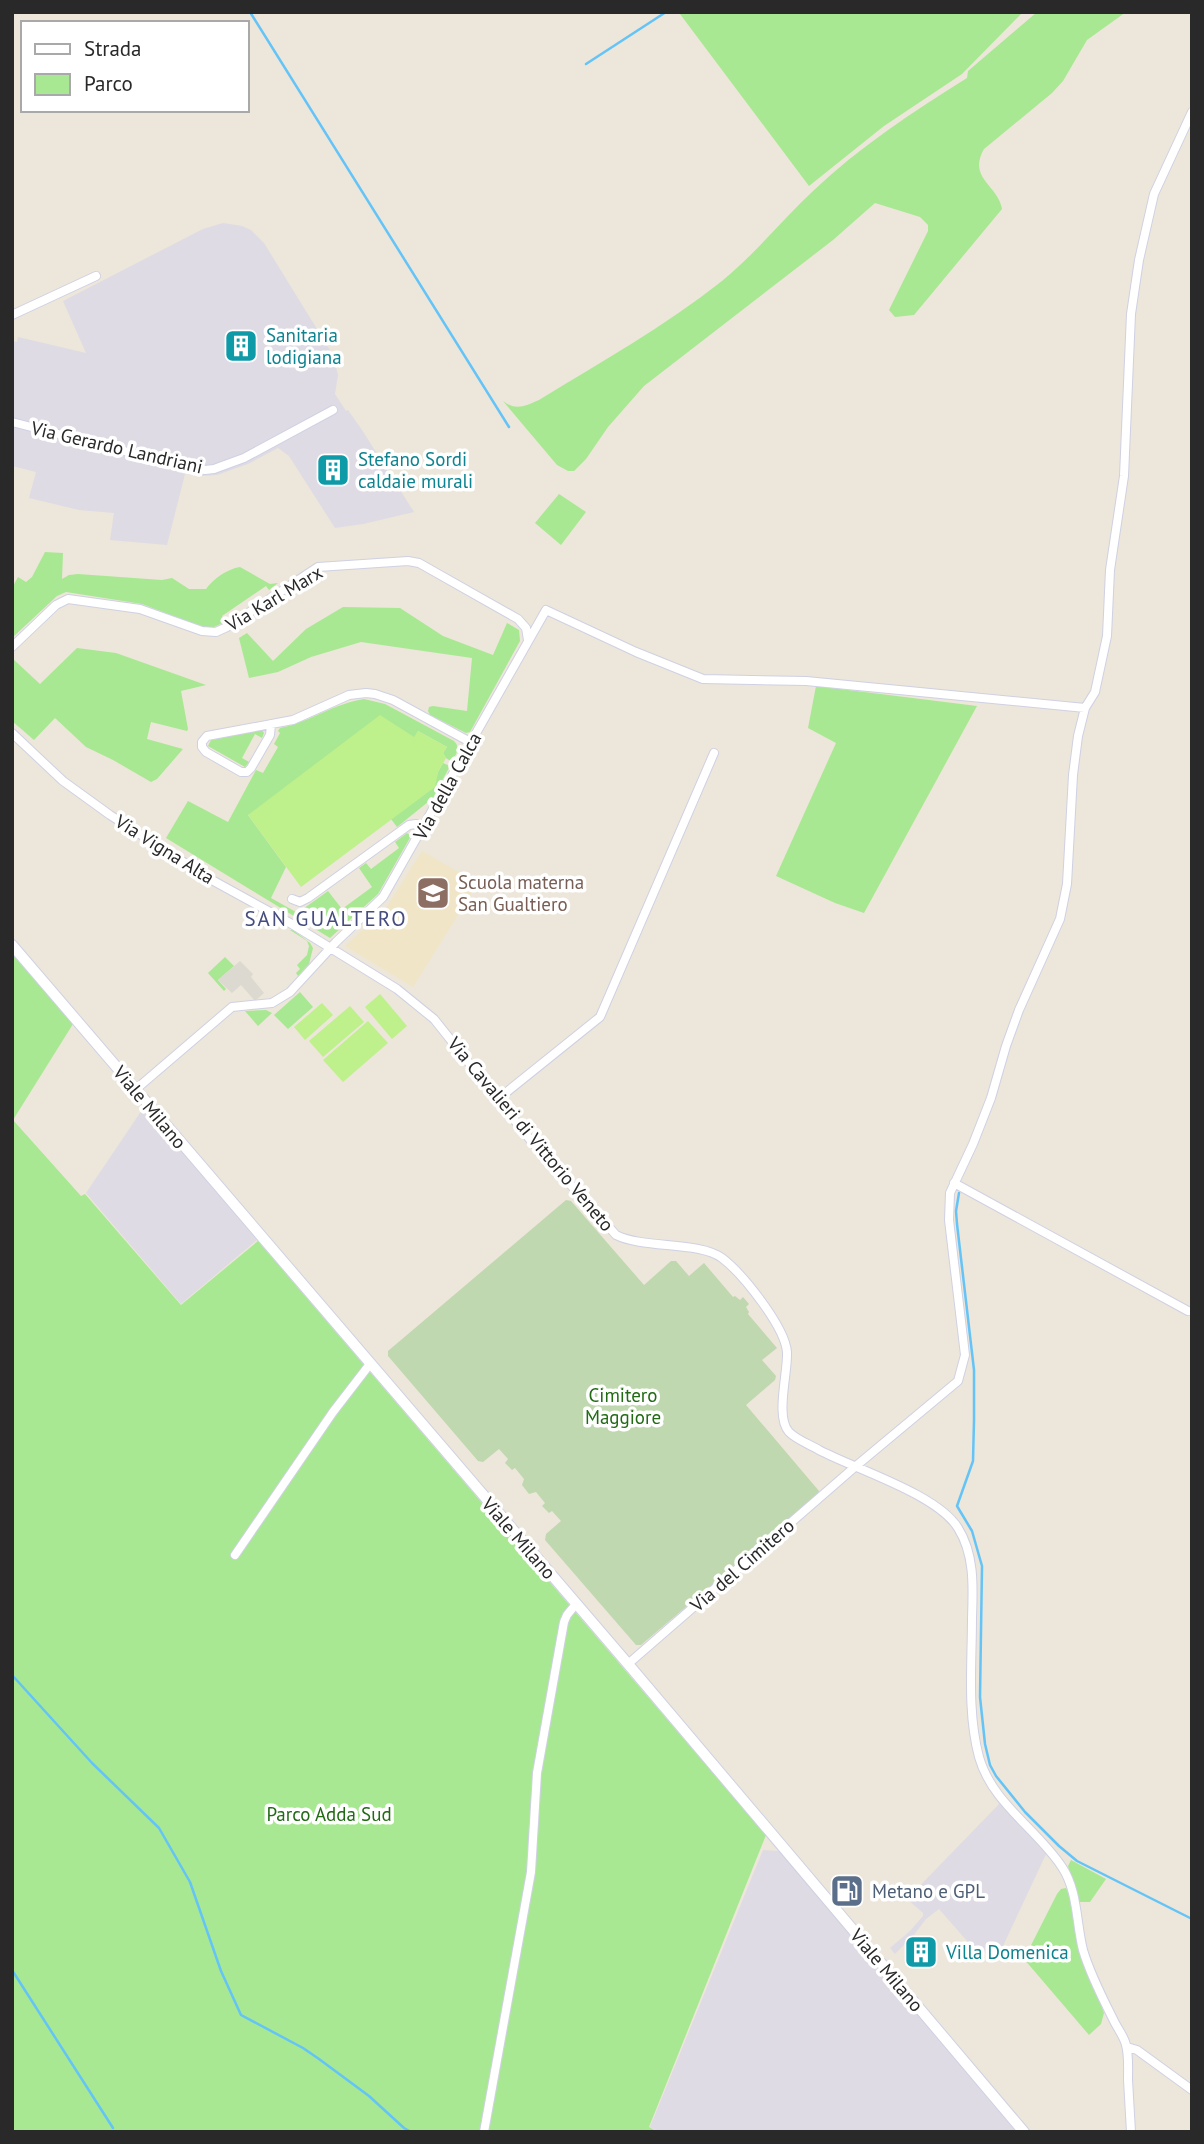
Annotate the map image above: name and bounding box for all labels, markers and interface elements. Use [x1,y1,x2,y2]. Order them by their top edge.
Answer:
legend [21,21,248,112]
text: Strada [84,35,142,62]
text: Parco [84,70,133,97]
place label: Sanitaria lodigiana [266,323,342,369]
building icon: Sanitaria lodigiana [222,327,260,365]
street label: Via Gerardo Landriani [28,415,205,478]
place label: Stefano Sordi caldaie murali [358,447,473,493]
building icon: Stefano Sordi caldaie murali [314,451,352,489]
street label: Via Karl Marx [220,560,327,637]
street label: Via della Calca [407,728,486,845]
street label: Via Vigna Alta [110,808,219,889]
place label: Scuola materna San Gualtiero [458,870,584,916]
school or university icon: Scuola materna San Gualtiero [414,874,452,912]
district label: SAN GUALTERO [244,905,408,932]
street label: Via Cavalieri di Vittorio Veneto [442,1031,619,1236]
street label: Viale Milano [108,1060,192,1154]
park label: Cimitero Maggiore [585,1383,661,1429]
street label: Viale Milano [476,1491,561,1584]
street label: Via del Cimitero [684,1513,799,1617]
park label: Parco Adda Sud [266,1802,392,1826]
fuel station icon: Metano e GPL [828,1872,866,1910]
place label: Metano e GPL [872,1879,985,1903]
street label: Viale Milano [845,1923,929,2017]
building icon: Villa Domenica [902,1933,940,1971]
place label: Villa Domenica [945,1940,1069,1964]

